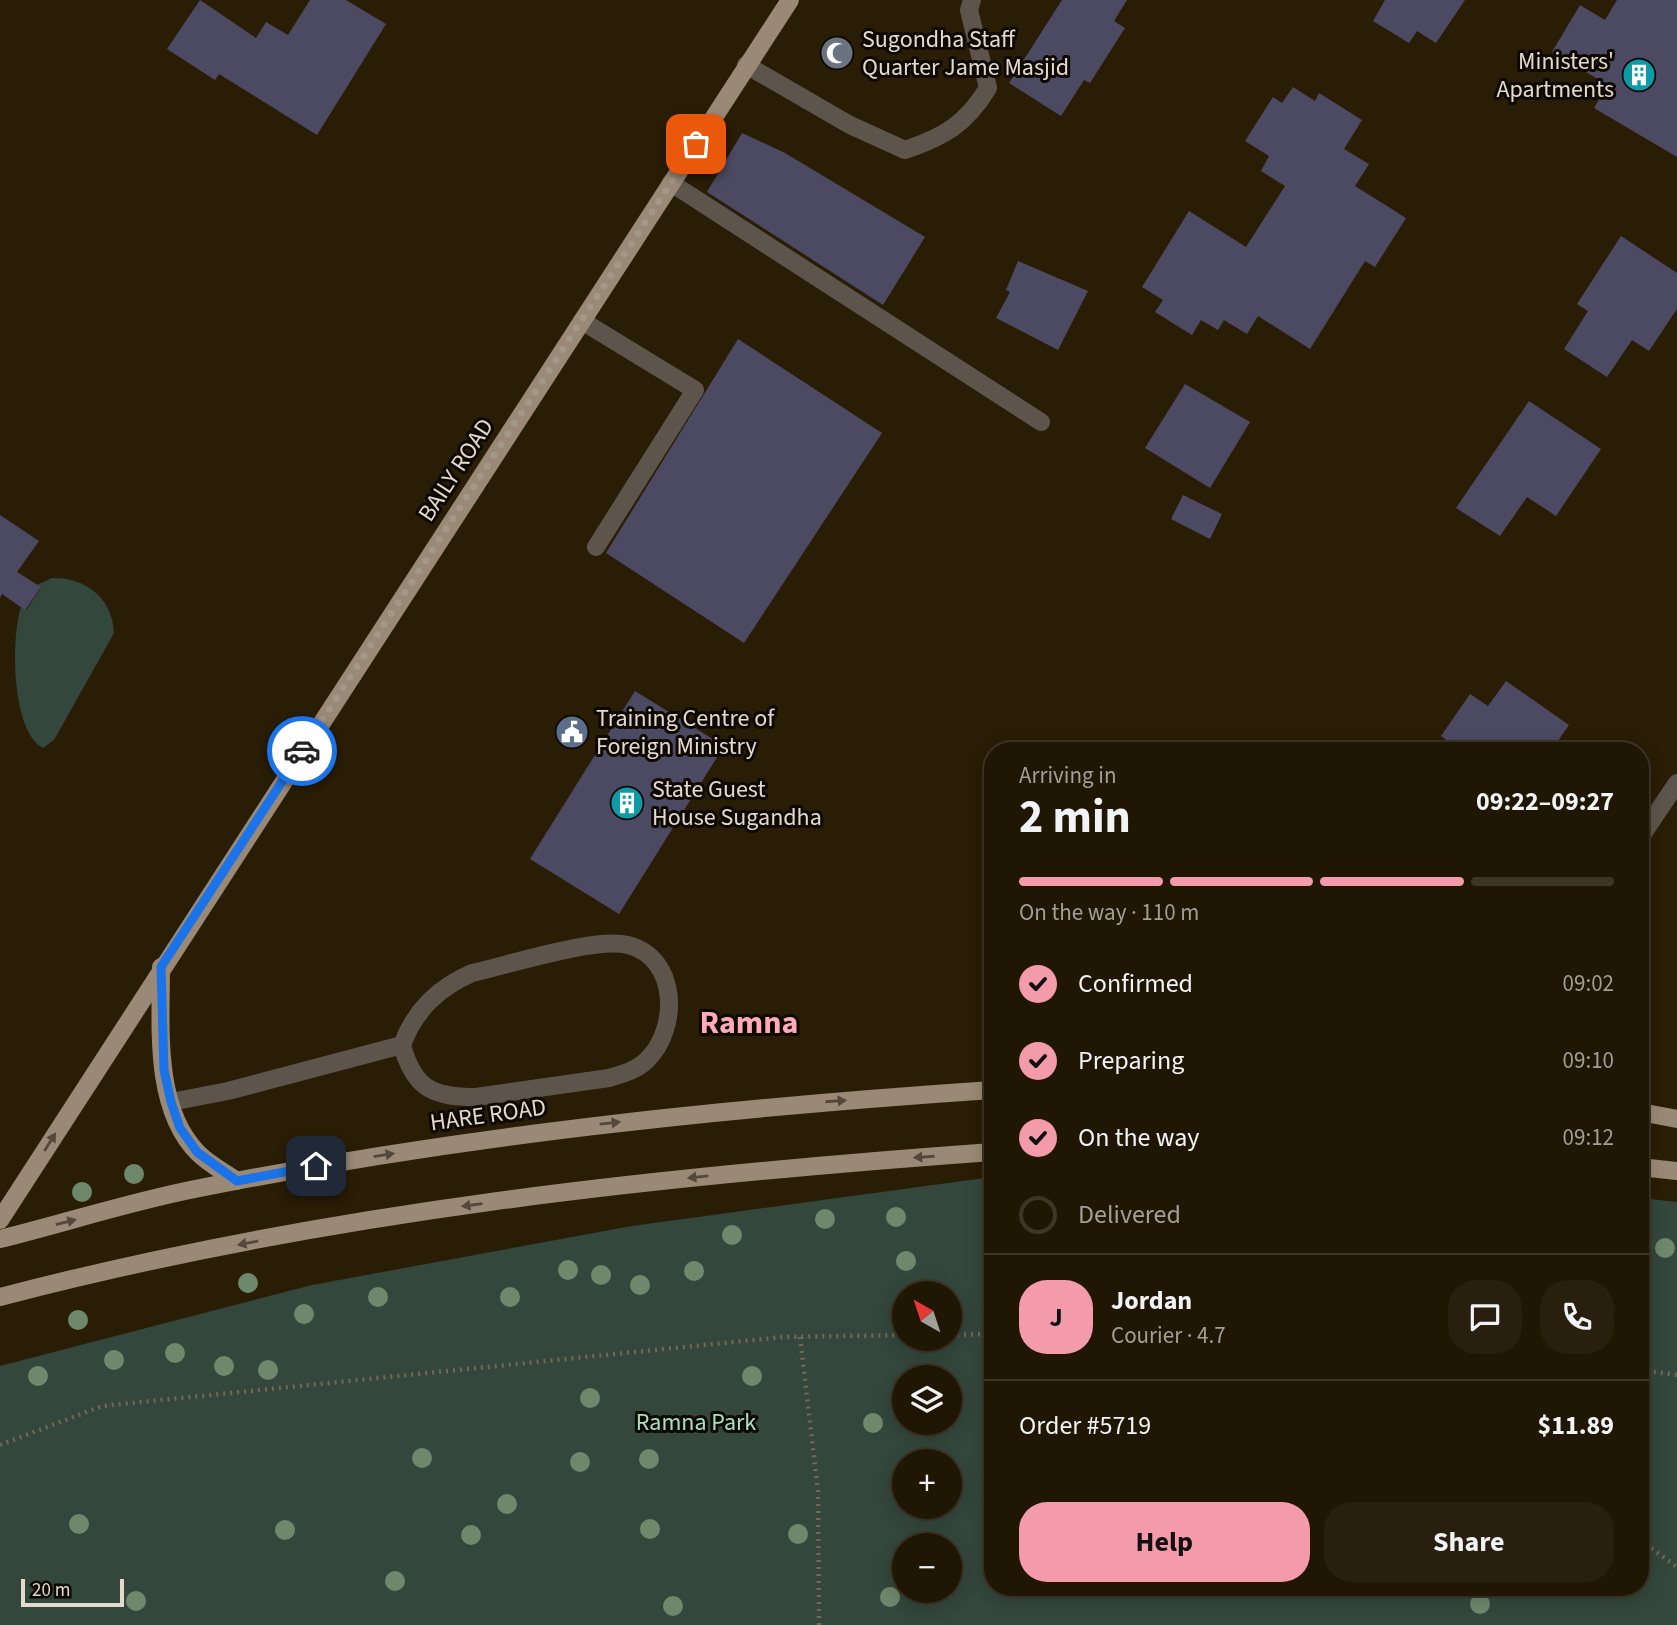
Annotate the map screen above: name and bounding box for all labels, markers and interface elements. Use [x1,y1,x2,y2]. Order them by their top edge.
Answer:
place label: Sugondha Staff Quarter Jame Masjid [862,22,1069,85]
mosque icon: Sugondha Staff Quarter Jame Masjid [818,34,856,72]
place label: Ministers' Apartments [1497,44,1614,107]
building icon: Ministers' Apartments [1620,56,1658,94]
pin [666,114,726,174]
icon: bag [677,125,715,163]
street label: BAILY ROAD [410,412,502,528]
place label: Training Centre of Foreign Ministry [596,701,775,764]
public building icon: Training Centre of Foreign Ministry [553,713,591,751]
courier [267,716,337,786]
icon: car [283,732,321,770]
text: Arriving in [1019,759,1117,792]
place label: State Guest House Sugandha [652,772,822,835]
text: 09:22–09:27 [1476,783,1614,820]
building icon: State Guest House Sugandha [608,784,646,822]
text: 2 min [1019,785,1131,850]
text: On the way · 110 m [1019,896,1199,929]
icon: check [1019,965,1057,1003]
text: Confirmed [1078,965,1193,1002]
text: 09:02 [1563,967,1614,1000]
district label: Ramna [700,1000,798,1046]
icon: check [1019,1042,1057,1080]
text: Preparing [1078,1042,1184,1079]
text: 09:10 [1563,1044,1614,1077]
street label: HARE ROAD [428,1090,548,1140]
one-way arrow [825,1095,847,1106]
one-way arrow [599,1118,621,1129]
icon: check [1019,1119,1057,1157]
text: On the way [1078,1119,1199,1156]
text: 09:12 [1563,1121,1614,1154]
one-way arrow [43,1132,56,1152]
pin [286,1136,346,1196]
icon: home [297,1147,335,1185]
one-way arrow [373,1149,395,1160]
one-way arrow [913,1152,935,1163]
one-way arrow [686,1171,708,1182]
text: Delivered [1078,1196,1181,1233]
one-way arrow [461,1199,483,1210]
one-way arrow [55,1216,77,1227]
one-way arrow [237,1238,259,1249]
button: chat [1448,1280,1522,1354]
button: phone [1540,1280,1614,1354]
north arrow [892,1281,962,1351]
map controls [892,1281,962,1603]
text: Jordan [1111,1282,1192,1319]
text: J [1049,1299,1063,1336]
text: Courier · 4.7 [1111,1319,1226,1352]
button: layers [892,1365,962,1435]
park label: Ramna Park [636,1405,756,1440]
text: Order #5719 [1019,1407,1151,1444]
text: $11.89 [1538,1407,1614,1444]
button: + [892,1449,962,1519]
button: Help [1019,1502,1310,1582]
button: Share [1324,1502,1614,1582]
button: − [892,1533,962,1603]
scale bar [21,1576,124,1608]
text: 20 m [32,1577,70,1604]

